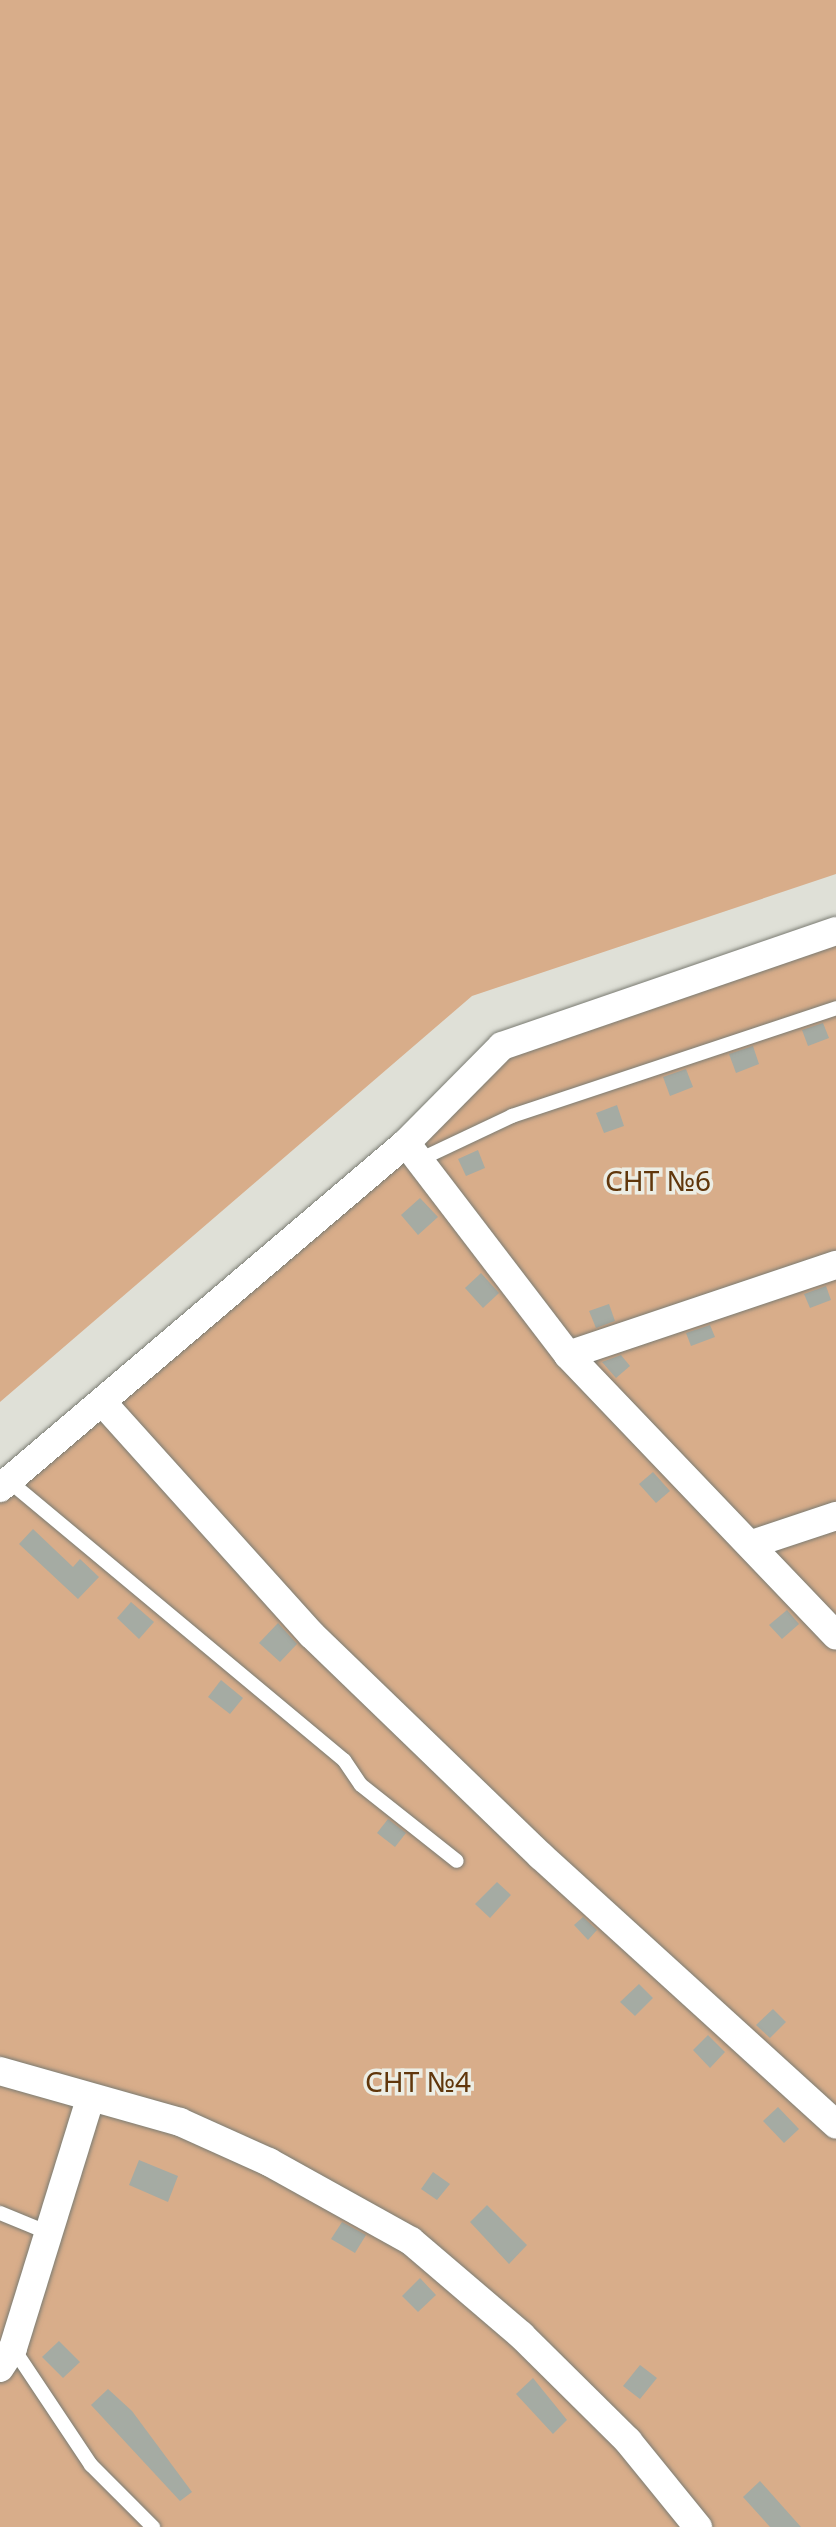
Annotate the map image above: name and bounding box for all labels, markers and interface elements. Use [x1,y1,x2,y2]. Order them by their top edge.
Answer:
park label: СНТ №6 [605,1163,711,1197]
park label: СНТ №4 [365,2064,471,2098]

